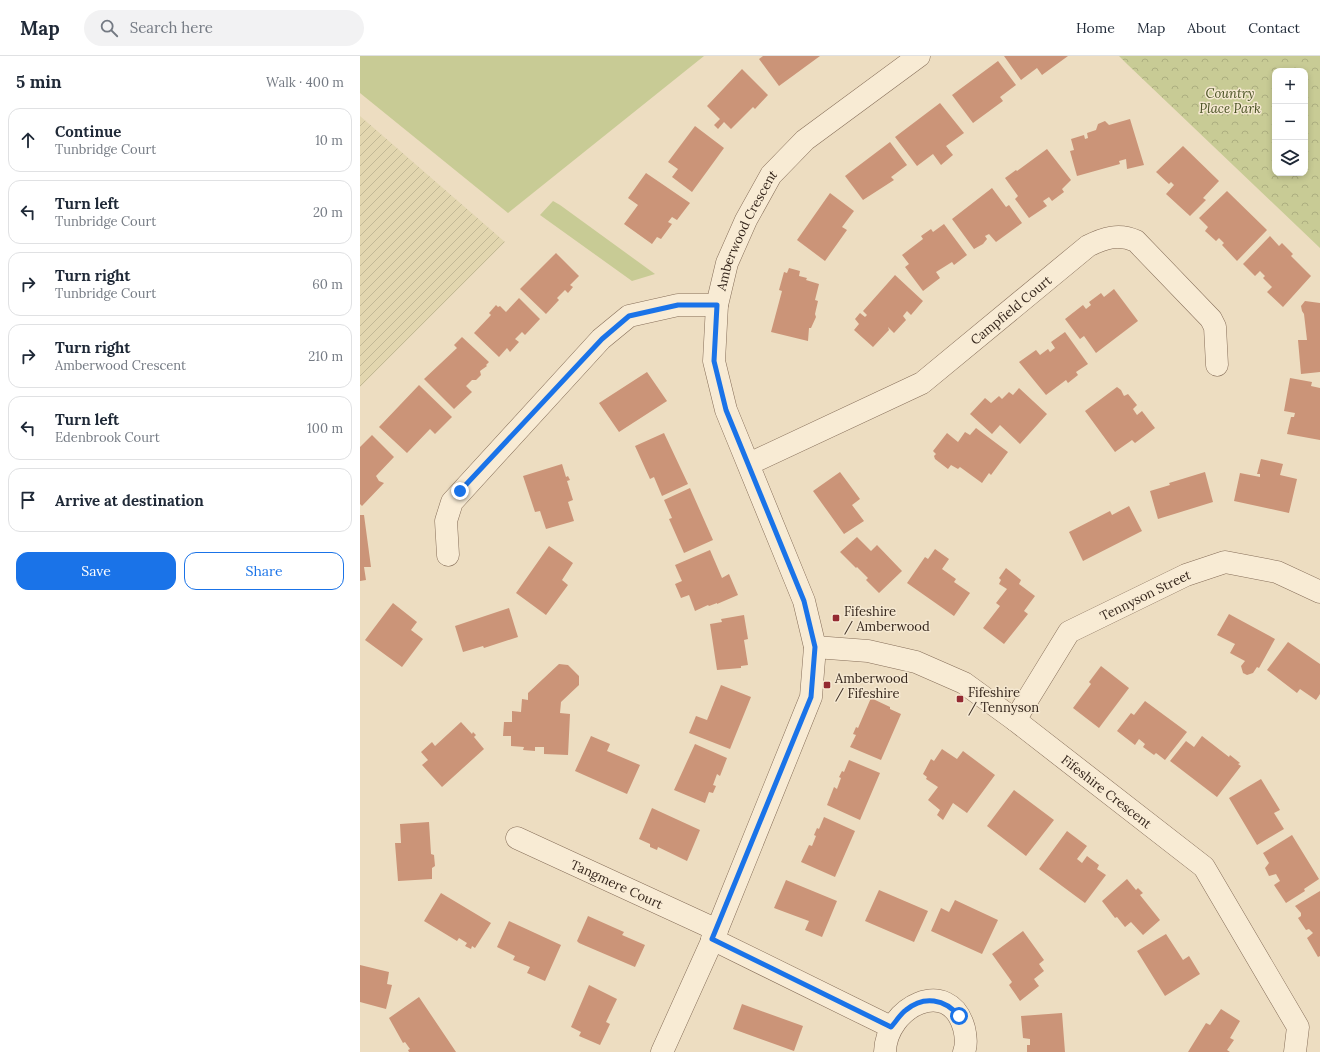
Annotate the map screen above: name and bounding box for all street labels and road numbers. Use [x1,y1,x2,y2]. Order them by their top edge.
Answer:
street label: Amberwood Crescent [712,166,781,293]
street label: Campfield Court [967,272,1055,349]
street label: Tennyson Street [1097,566,1193,625]
street label: Fifeshire Crescent [1058,751,1155,832]
street label: Tangmere Court [568,856,666,913]

